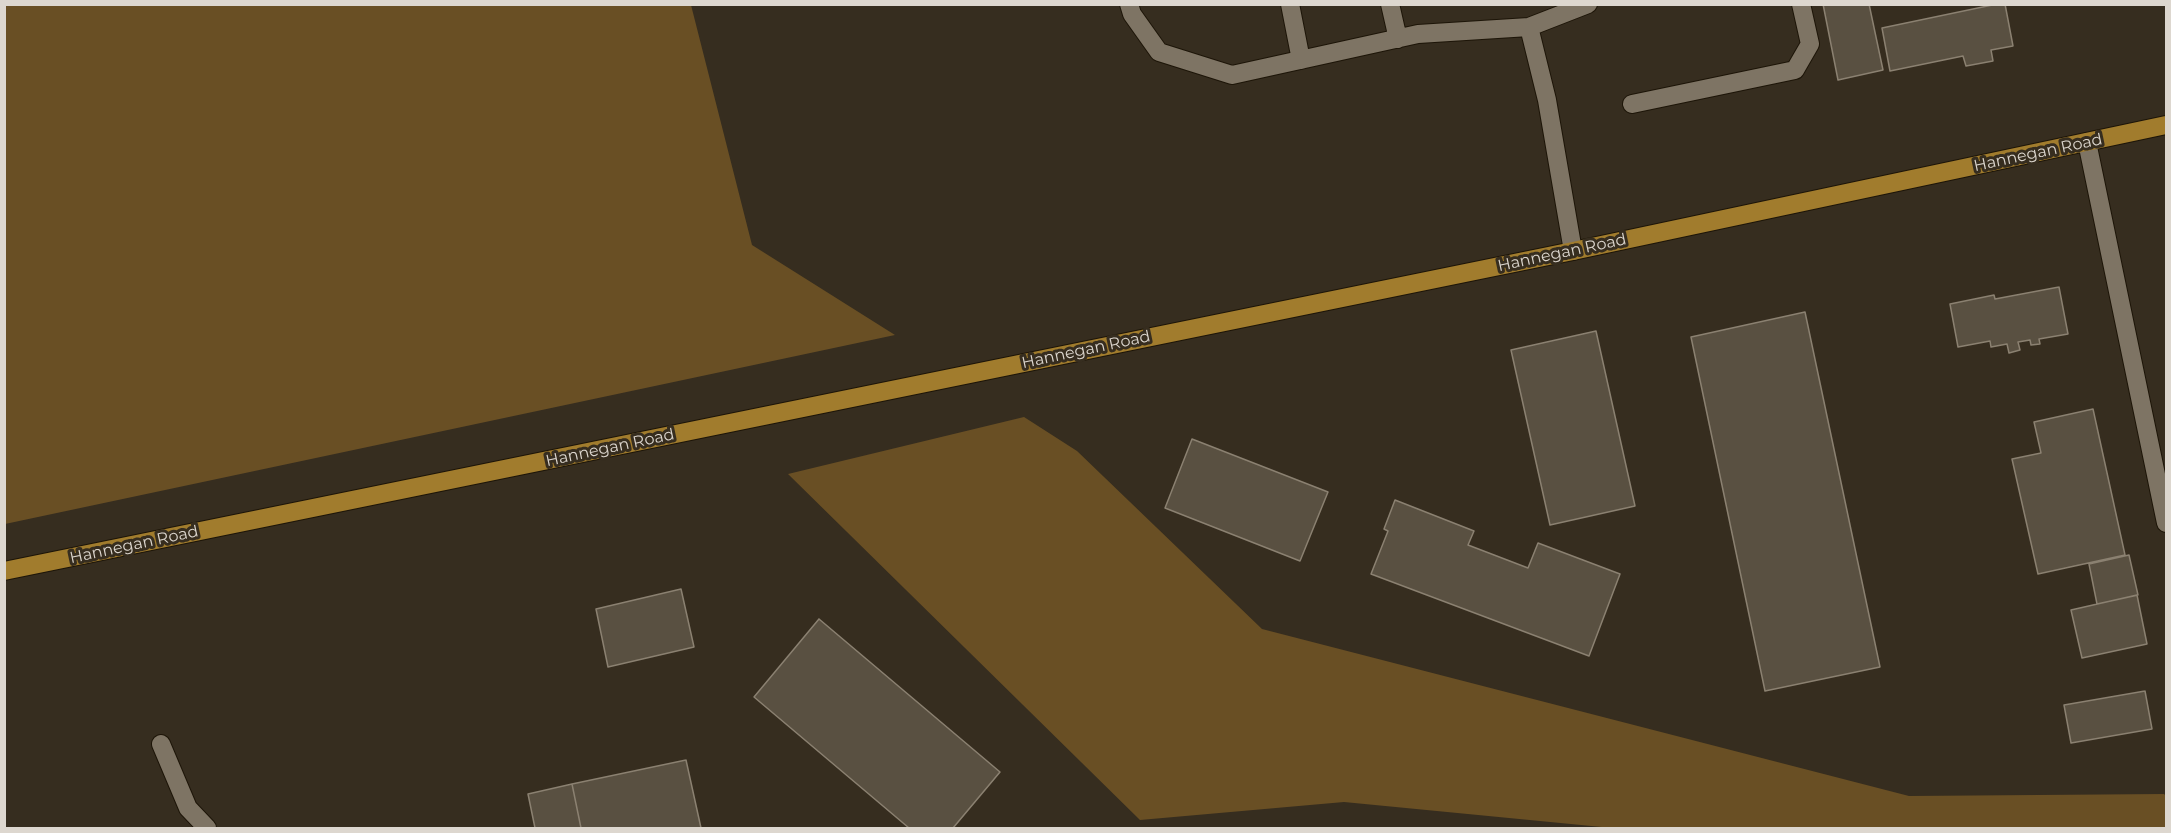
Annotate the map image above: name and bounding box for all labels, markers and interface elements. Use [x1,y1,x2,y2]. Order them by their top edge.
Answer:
street label: Hannegan Road [1972,130,2104,176]
street label: Hannegan Road [1496,230,1628,276]
street label: Hannegan Road [1020,327,1152,373]
street label: Hannegan Road [544,425,676,471]
street label: Hannegan Road [68,522,200,568]

